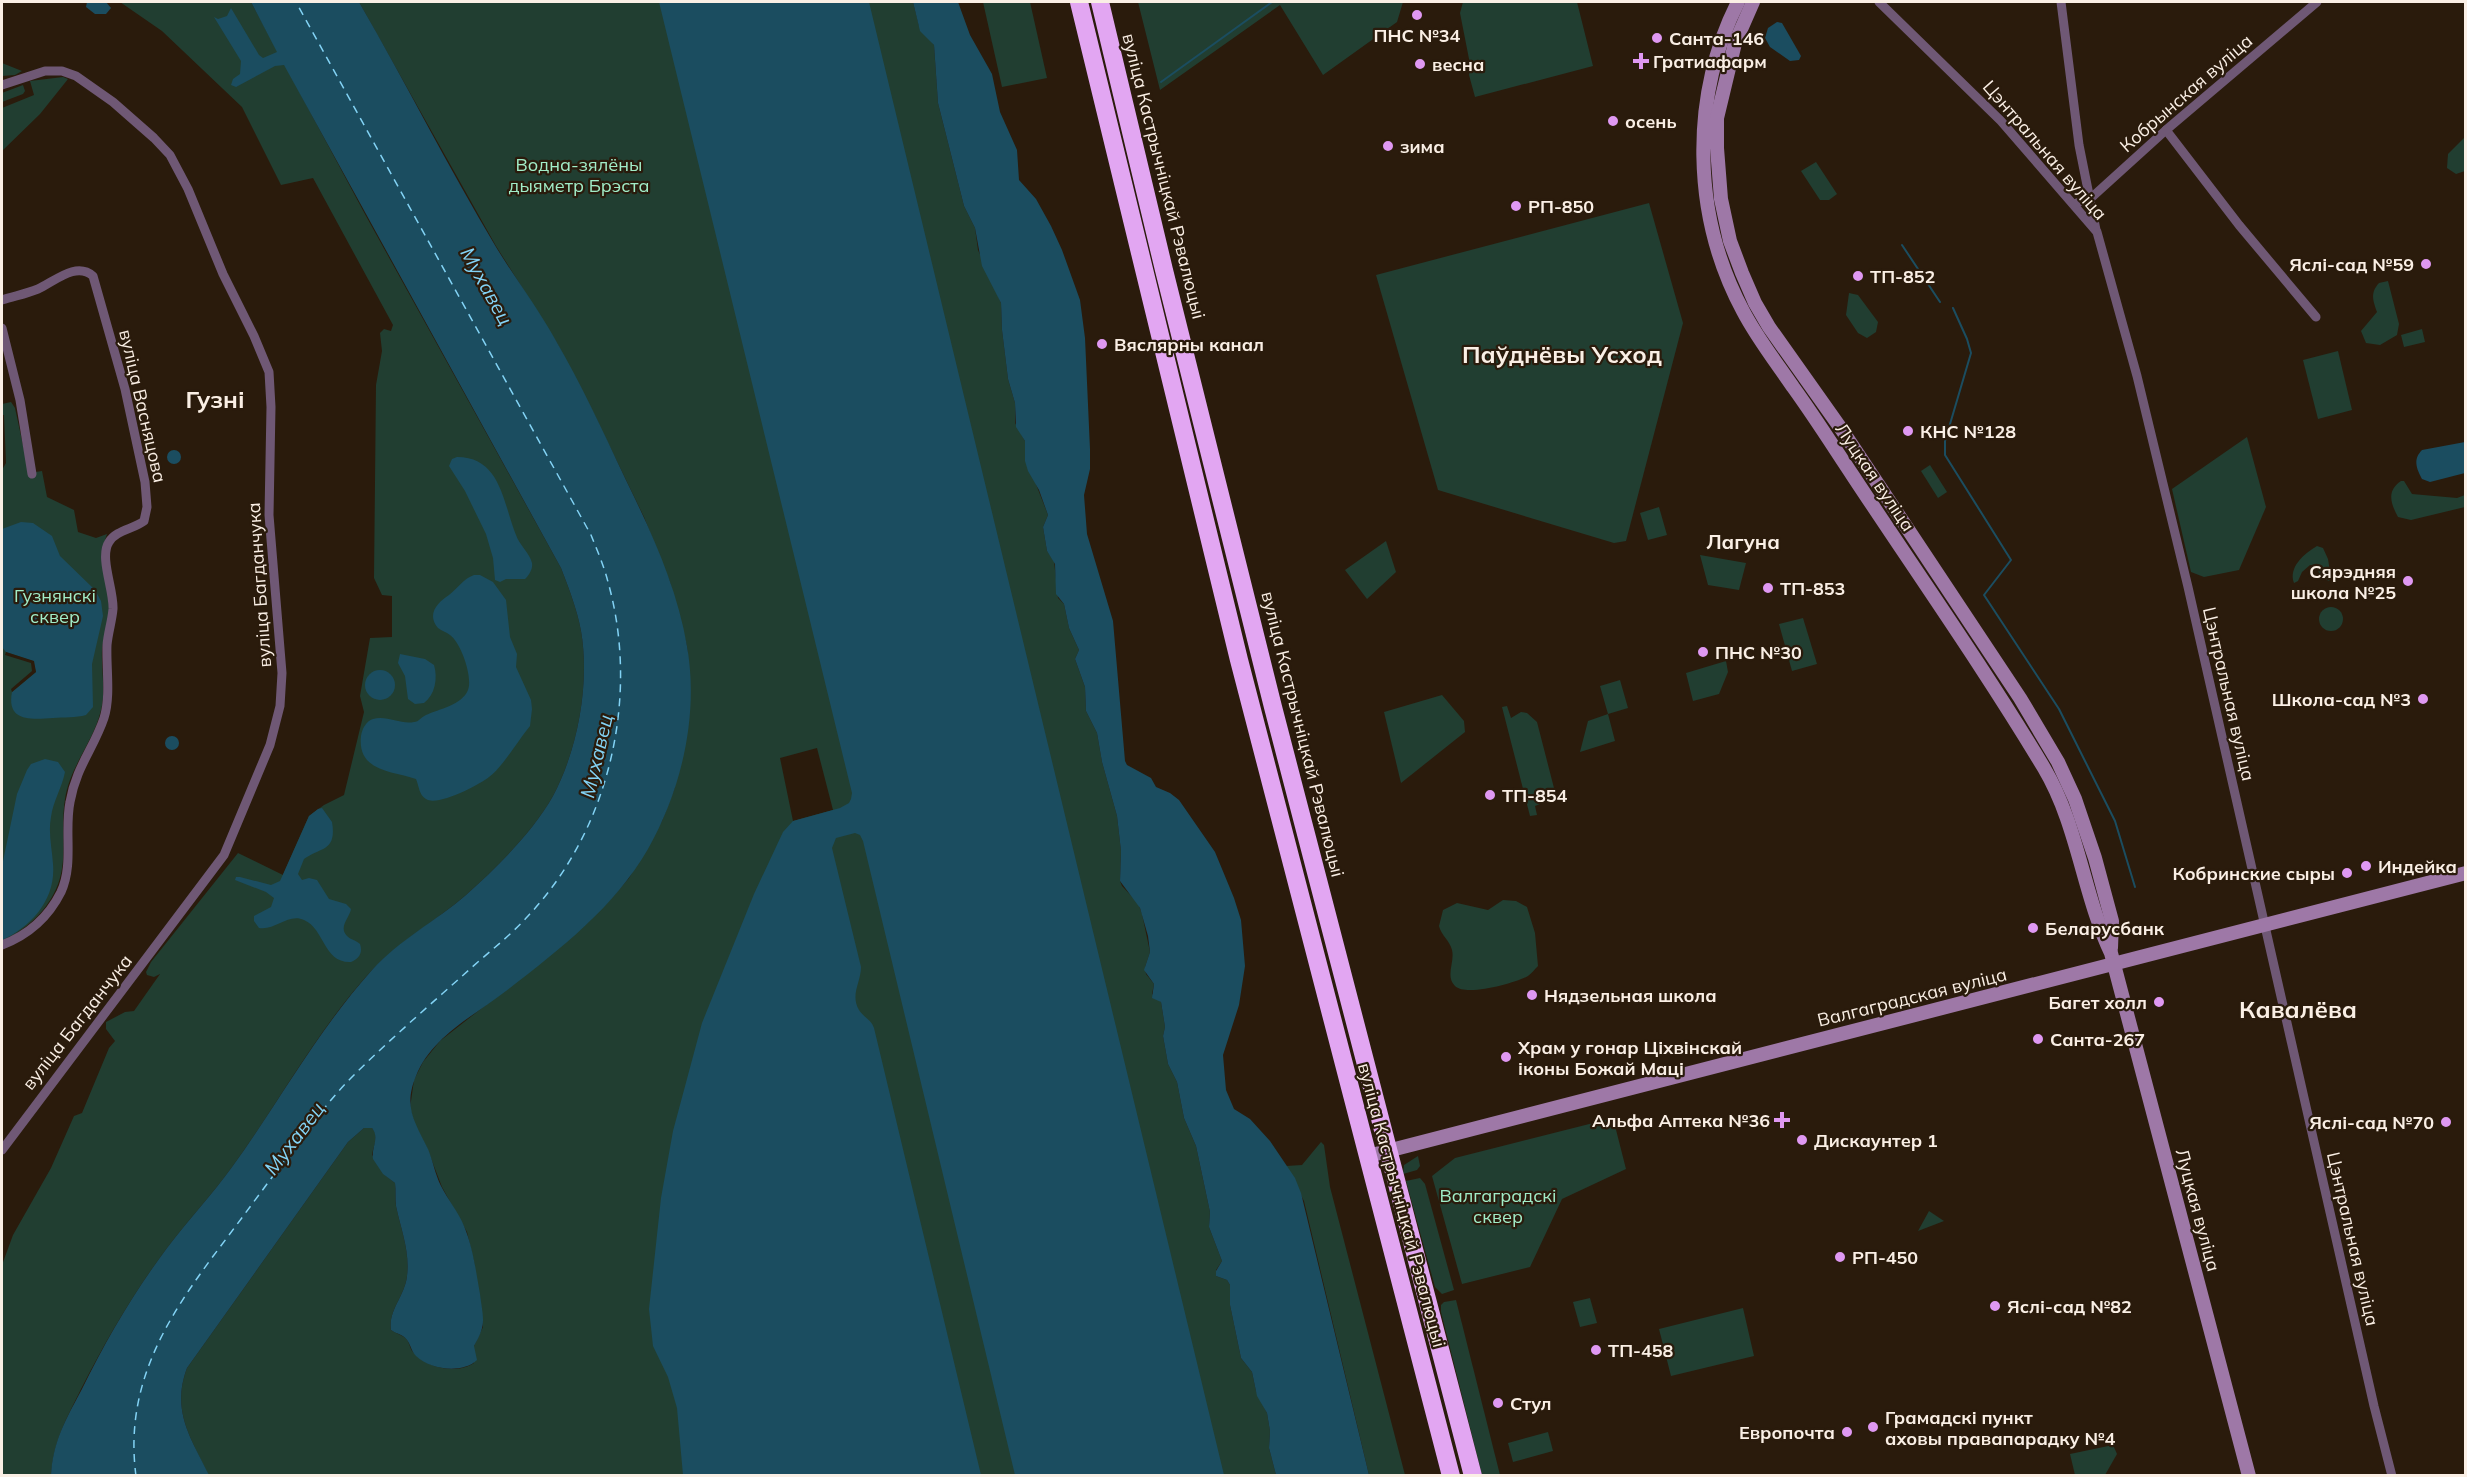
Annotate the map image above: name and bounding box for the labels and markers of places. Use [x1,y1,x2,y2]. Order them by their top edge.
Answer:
marker: ПНС №34 [1410,8,1424,22]
place label: ПНС №34 [1374,24,1461,47]
place label: Санта-146 [1669,27,1764,50]
marker: Санта-146 [1650,31,1664,45]
place label: Гратиафарм [1653,50,1767,73]
place label: весна [1432,53,1484,76]
marker: Гратиафарм [1634,54,1648,68]
marker: весна [1413,57,1427,71]
place label: осень [1625,110,1677,133]
marker: осень [1606,114,1620,128]
place label: зима [1400,135,1445,158]
marker: зима [1381,139,1395,153]
place label: РП-850 [1528,195,1594,218]
marker: РП-850 [1509,199,1523,213]
place label: Яслі-сад №59 [2289,253,2414,276]
marker: Яслі-сад №59 [2419,257,2433,271]
place label: ТП-852 [1870,265,1935,288]
marker: ТП-852 [1851,269,1865,283]
place label: Вяслярны канал [1114,333,1264,356]
marker: Вяслярны канал [1095,337,1109,351]
place label: КНС №128 [1920,420,2016,443]
marker: КНС №128 [1901,424,1915,438]
place label: Сярэдняя школа №25 [2291,560,2396,604]
marker: Сярэдняя школа №25 [2401,574,2415,588]
place label: ТП-853 [1780,577,1845,600]
marker: ТП-853 [1761,581,1775,595]
place label: ПНС №30 [1715,641,1802,664]
marker: ПНС №30 [1696,645,1710,659]
place label: Школа-сад №3 [2272,688,2411,711]
marker: Школа-сад №3 [2416,692,2430,706]
place label: ТП-854 [1502,784,1568,807]
marker: ТП-854 [1483,788,1497,802]
place label: Индейка [2378,855,2457,878]
marker: Индейка [2359,859,2373,873]
place label: Кобринские сыры [2172,862,2335,885]
marker: Кобринские сыры [2340,866,2354,880]
place label: Беларусбанк [2045,917,2165,940]
marker: Беларусбанк [2026,921,2040,935]
place label: Нядзельная школа [1544,984,1717,1007]
marker: Нядзельная школа [1525,988,1539,1002]
place label: Багет холл [2048,991,2147,1014]
marker: Багет холл [2152,995,2166,1009]
place label: Санта-267 [2050,1028,2145,1051]
marker: Санта-267 [2031,1032,2045,1046]
place label: Храм у гонар Ціхвінскай іконы Божай Маці [1517,1036,1742,1080]
marker: Храм у гонар Ціхвінскай іконы Божай Маці [1499,1050,1513,1064]
place label: Альфа Аптека №36 [1592,1109,1770,1132]
place label: Яслі-сад №70 [2309,1111,2434,1134]
marker: Альфа Аптека №36 [1775,1113,1789,1127]
marker: Яслі-сад №70 [2439,1115,2453,1129]
place label: Дискаунтер 1 [1814,1129,1938,1152]
marker: Дискаунтер 1 [1795,1133,1809,1147]
place label: РП-450 [1852,1246,1918,1269]
marker: РП-450 [1833,1250,1847,1264]
place label: Яслі-сад №82 [2007,1295,2132,1318]
marker: Яслі-сад №82 [1988,1299,2002,1313]
place label: ТП-458 [1608,1339,1674,1362]
marker: ТП-458 [1589,1343,1603,1357]
place label: Стул [1510,1392,1552,1415]
marker: Стул [1491,1396,1505,1410]
place label: Грамадскі пункт аховы правапарадку №4 [1885,1406,2116,1450]
marker: Грамадскі пункт аховы правапарадку №4 [1866,1420,1880,1434]
place label: Европочта [1739,1421,1835,1444]
marker: Европочта [1840,1425,1854,1439]

